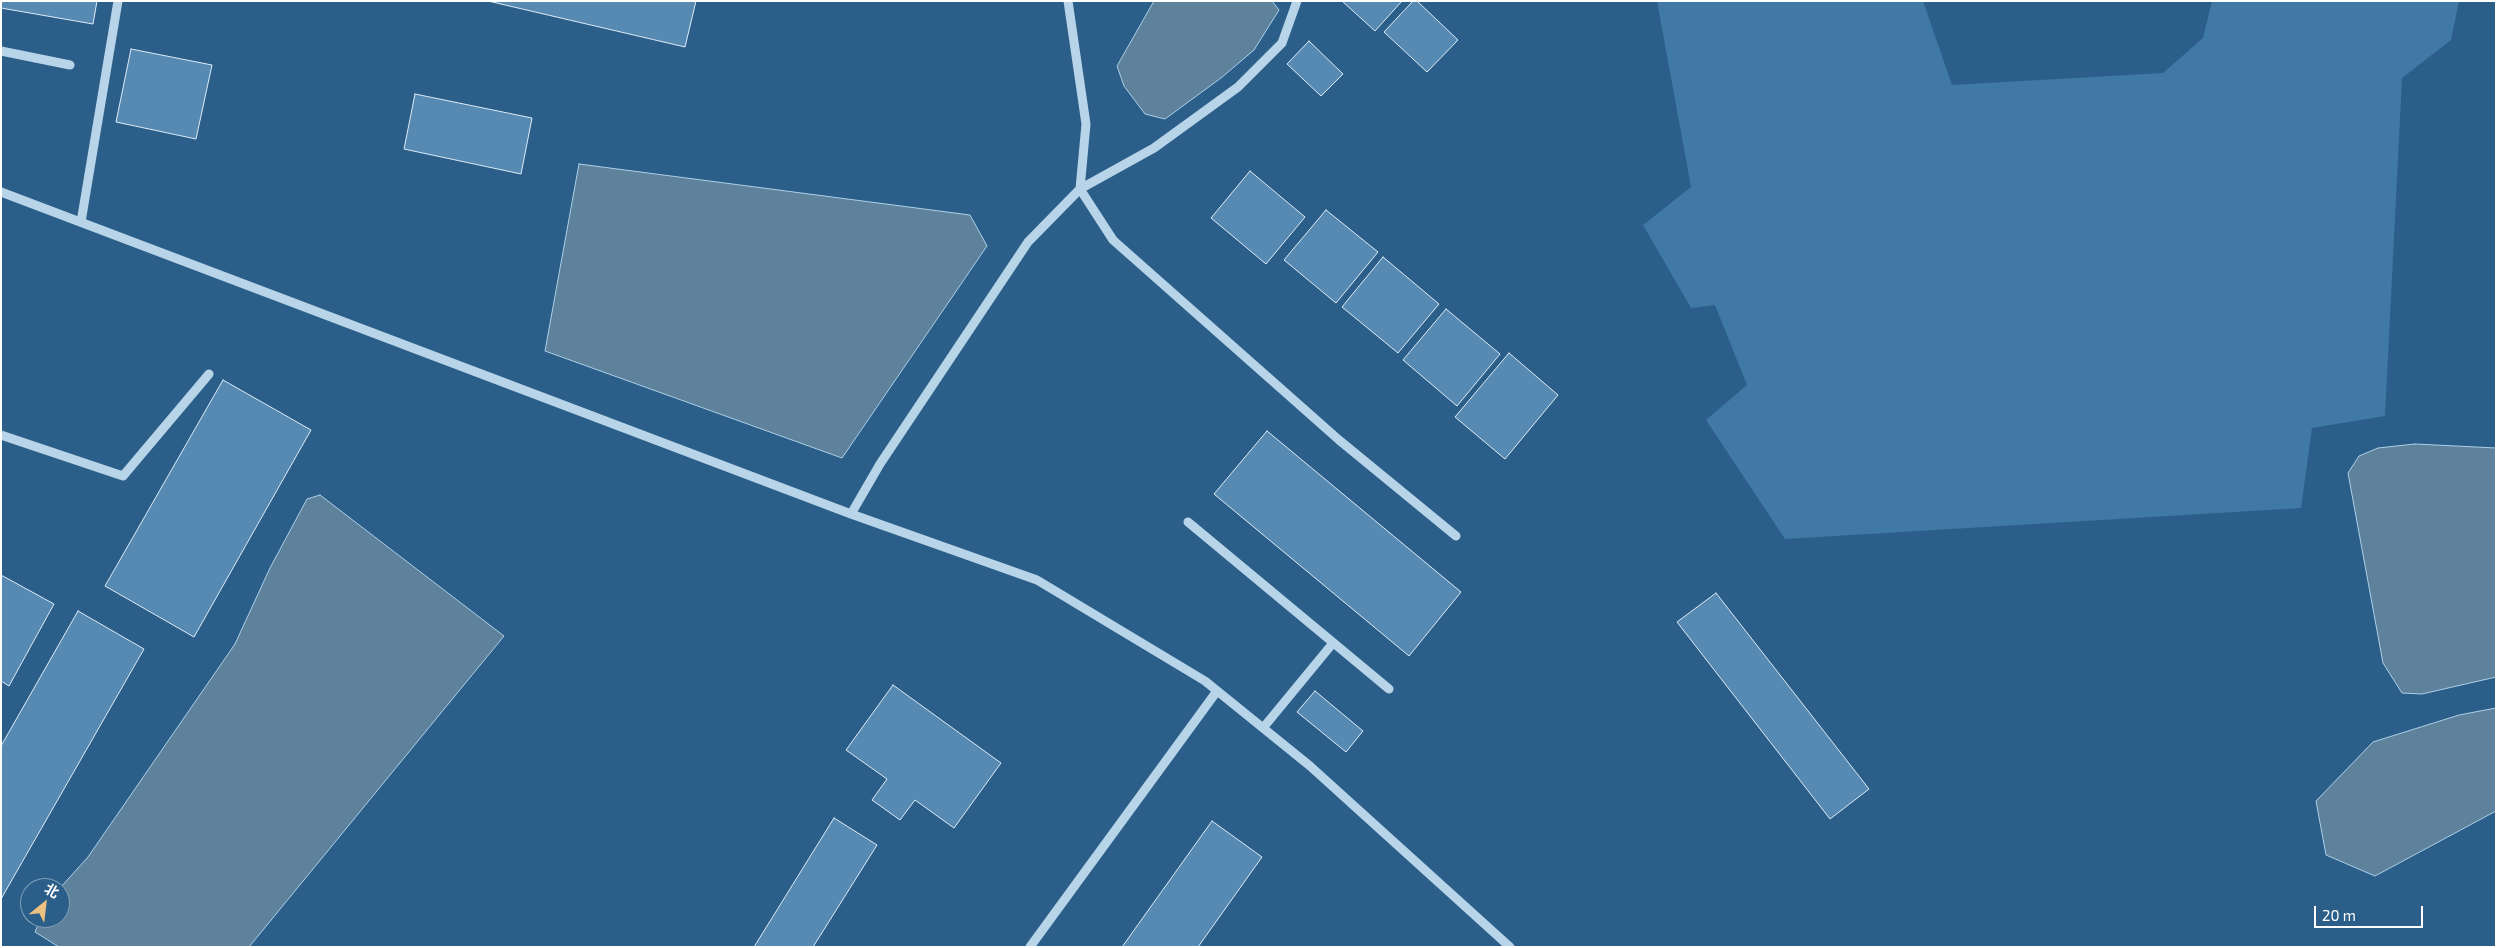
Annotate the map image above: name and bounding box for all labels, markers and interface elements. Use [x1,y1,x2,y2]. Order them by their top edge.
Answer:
north arrow [20,878,70,928]
text: 北 [42,879,62,901]
scale bar [2317,896,2426,928]
text: 20 m [2322,906,2356,924]

